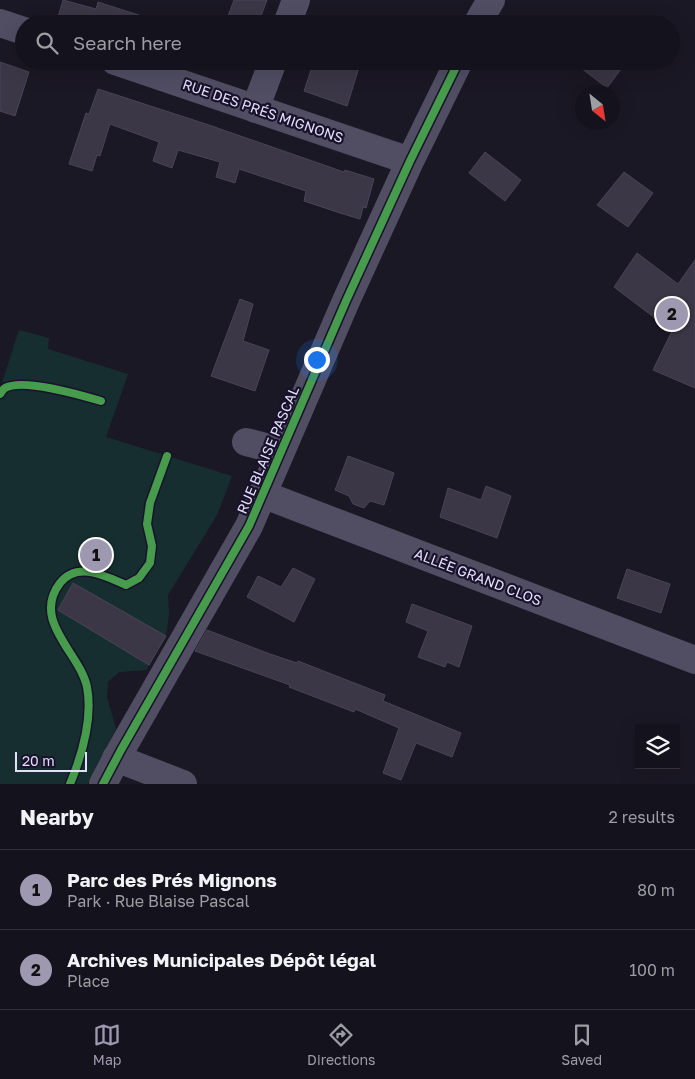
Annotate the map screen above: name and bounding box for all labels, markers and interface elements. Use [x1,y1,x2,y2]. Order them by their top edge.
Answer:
search box [15,15,680,70]
icon: search [33,29,61,57]
text: Search here [73,31,182,54]
street label: RUE DES PRÉS MIGNONS [180,75,346,146]
north arrow [575,85,620,130]
pin: 2 [656,295,688,333]
your location [304,347,330,373]
street label: RUE BLAISE PASCAL [233,383,302,516]
pin: 1 [80,536,112,574]
street label: ALLÉE GRAND CLOS [412,544,544,609]
map controls [635,724,680,769]
button: layers [635,724,680,769]
scale bar [15,749,88,772]
text: 20 m [22,752,55,769]
text: Nearby [20,804,94,830]
text: 2 results [609,807,675,827]
text: Parc des Prés Mignons [67,868,277,891]
text: 1 [32,880,40,900]
text: 80 m [637,880,675,900]
text: Park · Rue Blaise Pascal [67,891,250,911]
text: Archives Municipales Dépôt légal [67,948,376,971]
text: 2 [31,960,41,980]
text: 100 m [629,960,675,980]
text: Place [67,971,110,991]
tab: Map [93,1021,121,1068]
tab: Directions [307,1021,376,1068]
tab: Saved [561,1021,602,1068]

